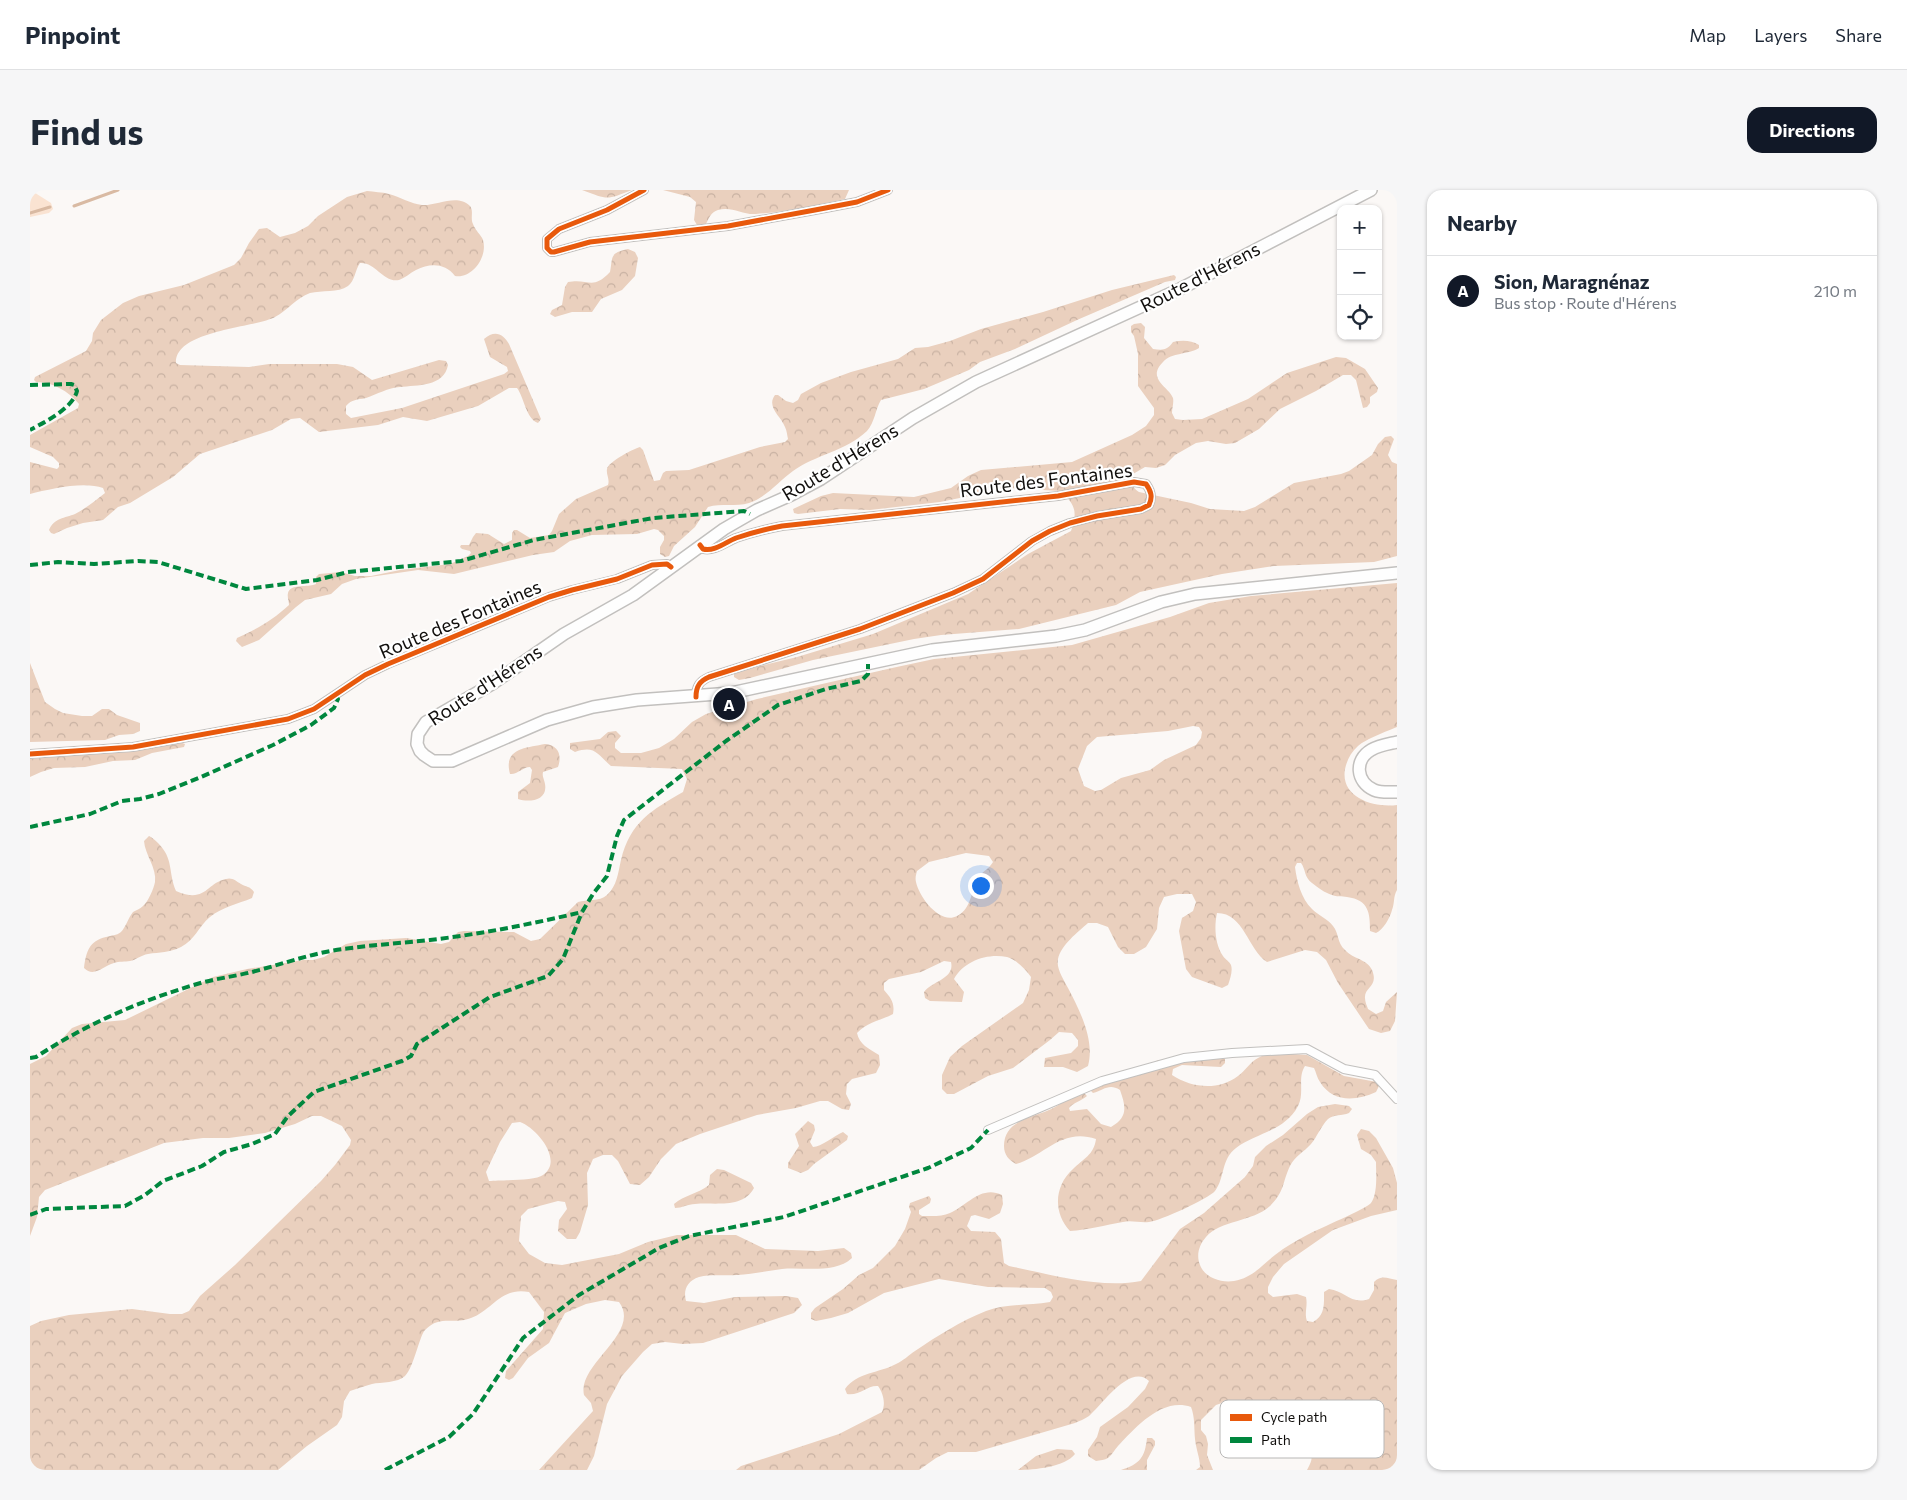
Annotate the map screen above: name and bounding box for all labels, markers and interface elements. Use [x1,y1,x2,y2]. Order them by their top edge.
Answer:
text: Pinpoint [25,20,120,49]
text: Map [1689,24,1726,46]
text: Layers [1754,24,1807,46]
text: Share [1835,24,1882,46]
button: Directions [1747,107,1877,153]
text: Find us [30,109,144,152]
map controls [1337,205,1382,340]
button: + [1337,205,1382,250]
text: Nearby [1447,210,1517,235]
street label: Route d'Hérens [1136,237,1263,317]
button: − [1337,250,1382,295]
text: Sion, Maragnénaz [1494,270,1649,293]
text: A [1457,281,1469,300]
text: 210 m [1814,281,1857,300]
text: Bus stop · Route d'Hérens [1494,293,1677,312]
button: locate [1337,295,1382,340]
street label: Route d'Hérens [778,418,902,505]
street label: Route des Fontaines [958,458,1133,501]
street label: Route des Fontaines [375,574,544,663]
street label: Route d'Hérens [423,639,546,730]
pin: A [713,685,745,723]
your location [968,873,994,899]
legend [1220,1400,1384,1458]
text: Cycle path [1261,1408,1327,1425]
text: Path [1261,1431,1291,1448]

